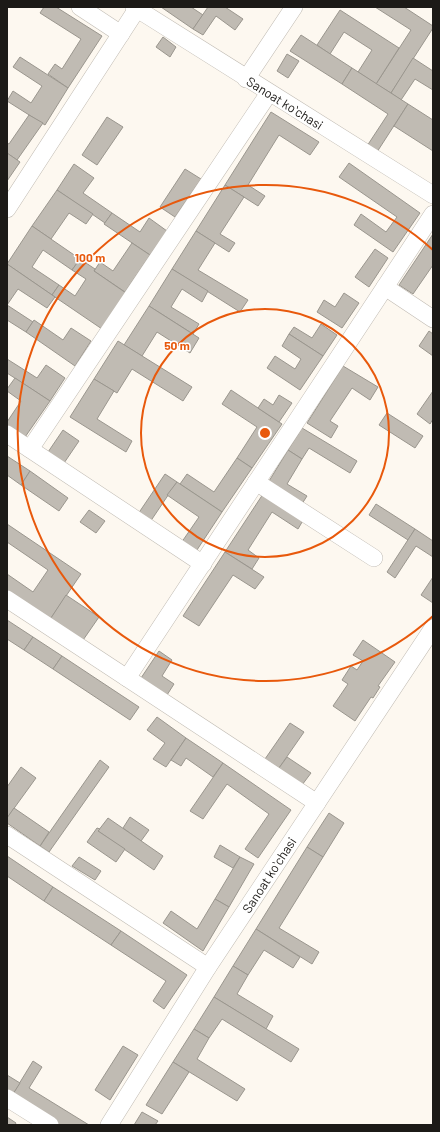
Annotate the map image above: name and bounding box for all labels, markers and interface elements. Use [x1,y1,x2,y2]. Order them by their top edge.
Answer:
street label: Sanoat koʻchasi [244,73,326,133]
text: 100 m [75,250,105,264]
text: 50 m [164,338,190,352]
centre of rings [258,426,272,440]
street label: Sanoat koʻchasi [239,834,299,916]

